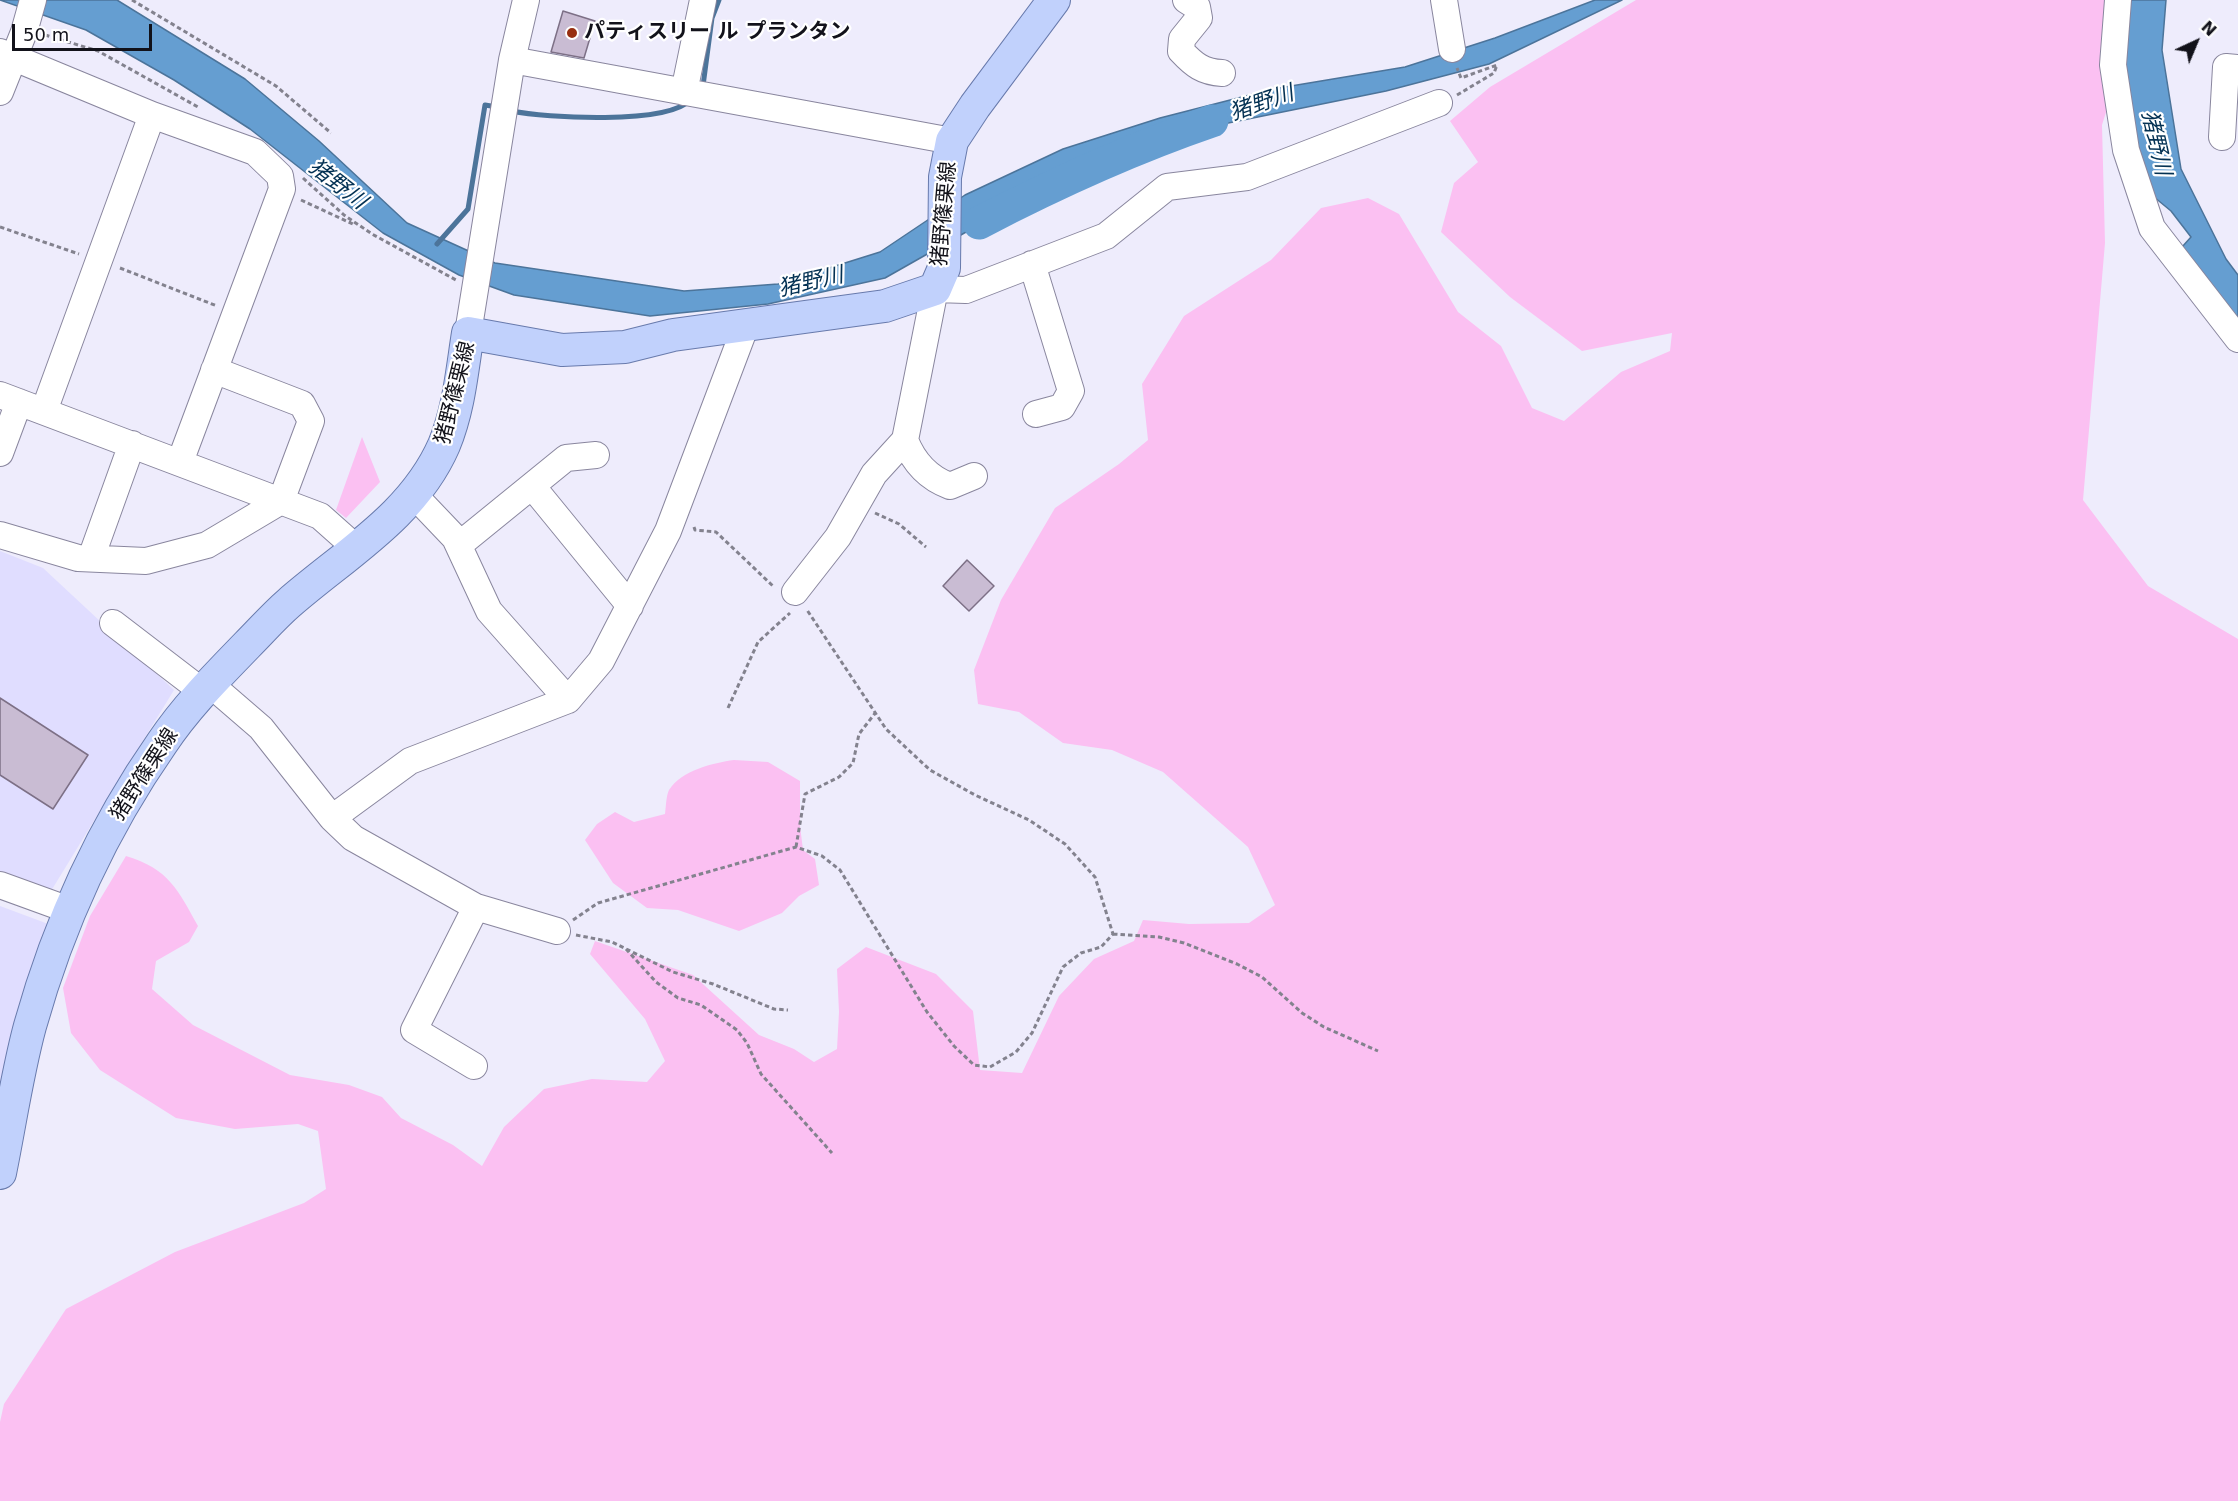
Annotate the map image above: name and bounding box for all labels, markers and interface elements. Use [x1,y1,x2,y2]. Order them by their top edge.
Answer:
scale bar [15,12,154,50]
north arrow [2166,12,2226,72]
text: N [2197,17,2220,40]
place label: パティスリー ル プランタン [584,20,851,46]
text: 50 m [23,24,69,45]
marker: パティスリー ル プランタン [565,26,579,40]
water label: 猪野川 [1227,81,1297,127]
water label: 猪野川 [2135,108,2175,178]
water label: 猪野川 [303,154,371,216]
street label: 猪野篠栗線 [928,161,962,267]
water label: 猪野川 [776,263,846,303]
street label: 猪野篠栗線 [431,339,481,447]
street label: 猪野篠栗線 [106,724,184,826]

